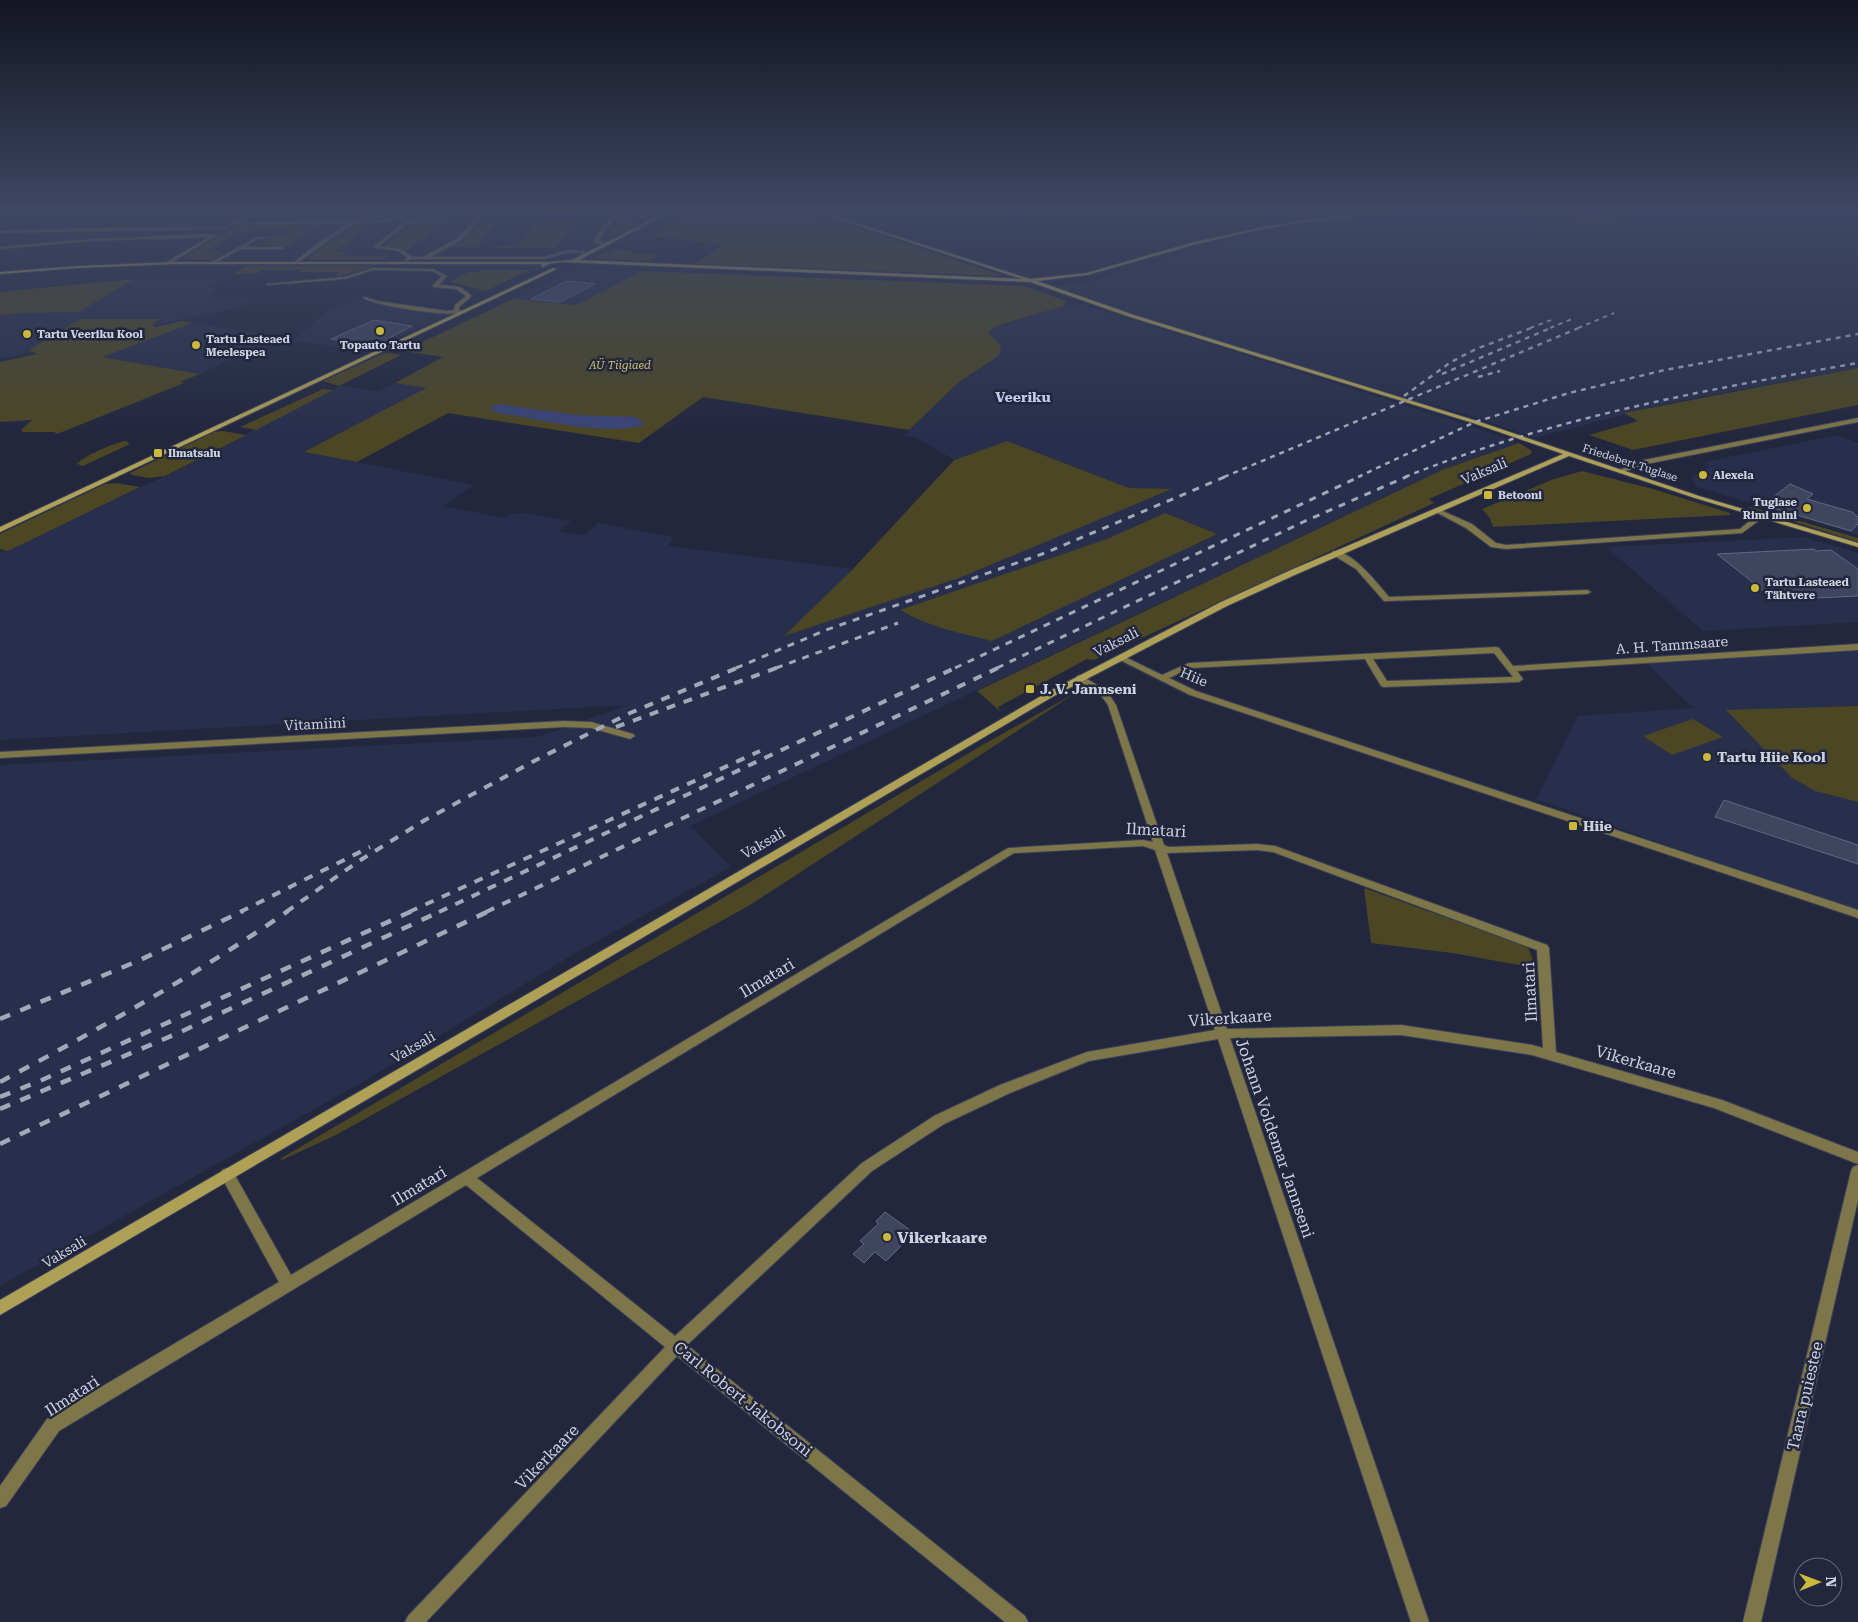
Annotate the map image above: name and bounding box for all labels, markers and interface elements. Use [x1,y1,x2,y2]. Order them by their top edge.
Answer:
marker: Topauto Tartu [374,325,386,337]
marker: Tartu Veeriku Kool [21,328,33,340]
place label: Tartu Veeriku Kool [37,328,143,341]
place label: Tartu Lasteaed Meelespea [206,333,291,359]
marker: Tartu Lasteaed Meelespea [190,339,202,351]
place label: Topauto Tartu [340,339,421,352]
park label: AÜ Tiigiaed [588,357,651,372]
district label: Veeriku [995,389,1051,405]
street label: Friedebert Tuglase [1581,441,1679,485]
marker: Ilmatsalu [152,447,164,459]
place label: Ilmatsalu [168,447,221,460]
street label: Vaksali [1459,454,1510,488]
marker: Alexela [1697,469,1709,481]
place label: Alexela [1713,469,1754,482]
marker: Betooni [1482,489,1494,501]
place label: Betooni [1498,489,1542,502]
place label: Tuglase Rimi mini [1743,496,1798,522]
marker: Tuglase Rimi mini [1801,502,1813,514]
place label: Tartu Lasteaed Tähtvere [1765,576,1850,602]
marker: Tartu Lasteaed Tähtvere [1749,582,1761,594]
street label: Vaksali [1091,624,1142,660]
street label: A. H. Tammsaare [1615,633,1729,657]
street label: Hiie [1178,664,1210,690]
place label: J. V. Jannseni [1040,681,1137,697]
marker: J. V. Jannseni [1024,683,1036,695]
street label: Vitamiini [284,714,347,734]
place label: Tartu Hiie Kool [1717,749,1826,765]
marker: Tartu Hiie Kool [1701,751,1713,763]
place label: Hiie [1583,818,1612,834]
street label: Ilmatari [1125,819,1187,841]
marker: Hiie [1567,820,1579,832]
street label: Vaksali [738,824,788,862]
street label: Ilmatari [736,954,798,1002]
street label: Ilmatari [1519,961,1541,1023]
street label: Vikerkaare [1188,1006,1272,1030]
street label: Vaksali [388,1028,438,1066]
street label: Johann Voldemar Jannseni [1232,1036,1318,1240]
street label: Vikerkaare [1593,1041,1679,1083]
street label: Ilmatari [388,1162,450,1210]
place label: Vikerkaare [897,1228,987,1247]
marker: Vikerkaare [881,1231,893,1243]
street label: Vaksali [39,1232,89,1271]
street label: Carl Robert Jakobsoni [670,1337,816,1461]
street label: Taara puiestee [1783,1339,1827,1452]
street label: Ilmatari [42,1372,102,1420]
street label: Vikerkaare [511,1420,583,1494]
north arrow [1793,1557,1843,1607]
text: N [1823,1576,1839,1588]

